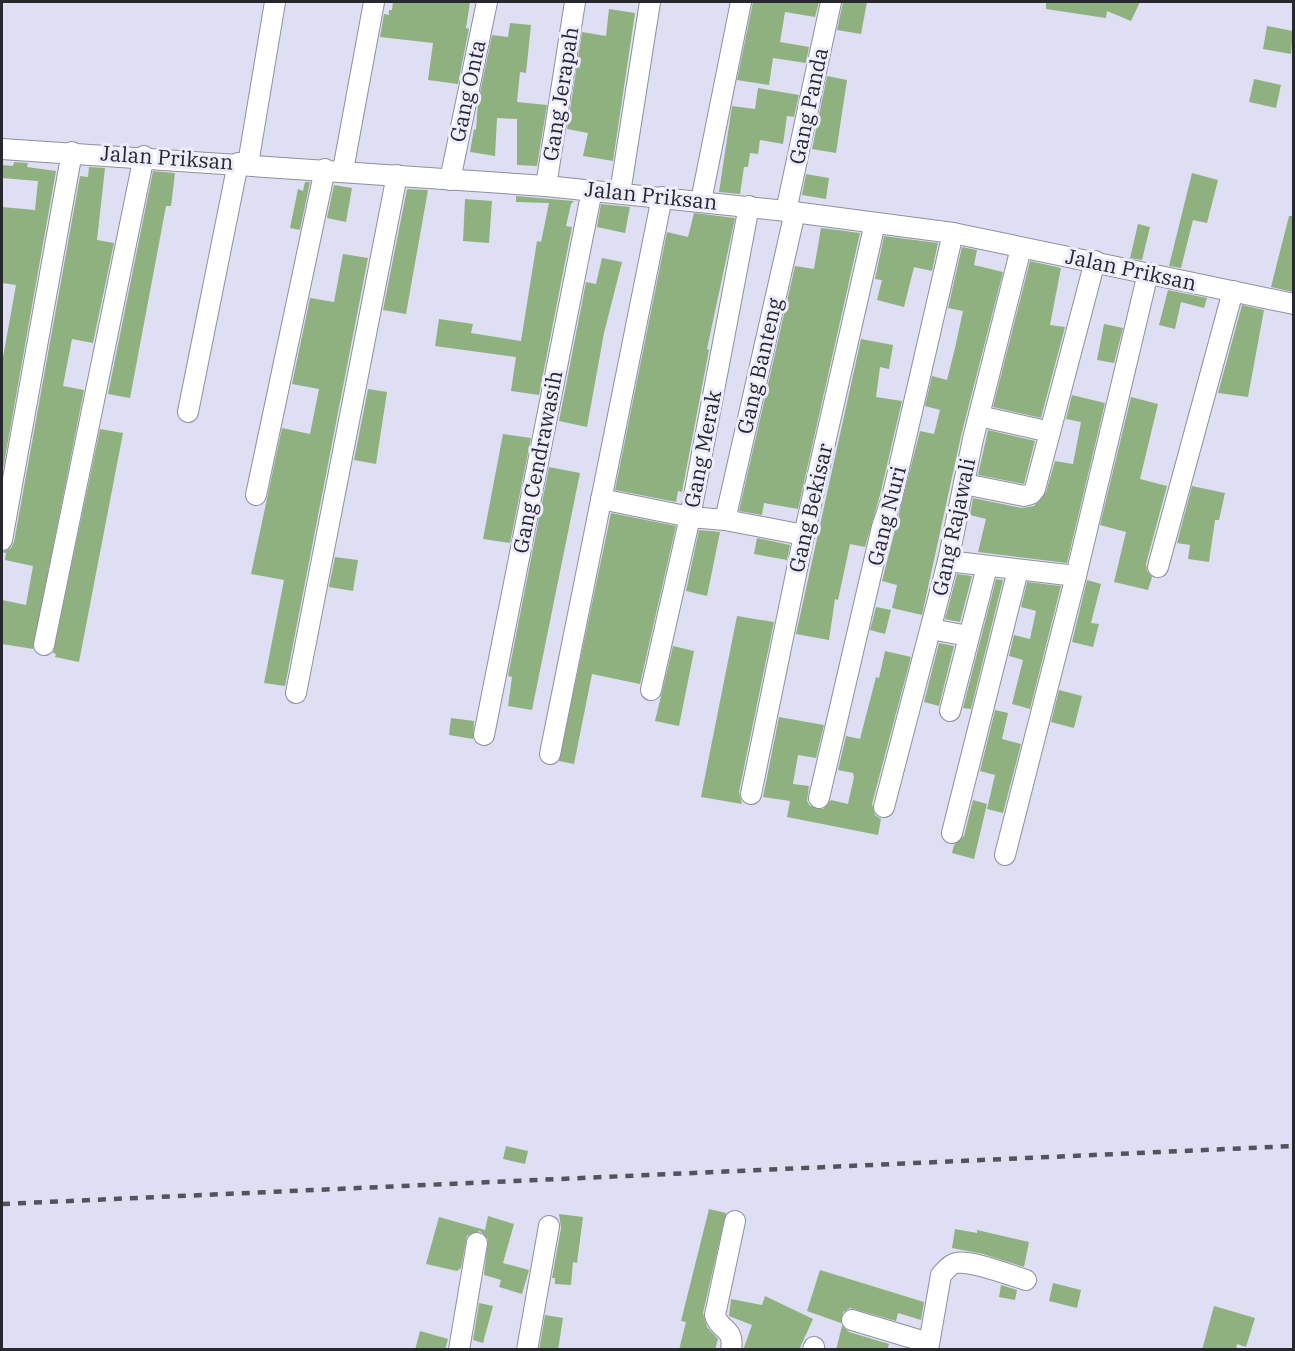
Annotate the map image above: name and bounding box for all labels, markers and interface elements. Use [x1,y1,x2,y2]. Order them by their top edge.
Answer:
street label: Gang Jerapah [536,25,584,163]
street label: Gang Onta [443,37,492,145]
street label: Gang Panda [782,45,834,167]
street label: Jalan Priksan [100,138,235,176]
street label: Jalan Priksan [583,174,719,216]
street label: Jalan Priksan [1063,241,1199,297]
street label: Gang Banteng [730,294,788,437]
street label: Gang Cendrawasih [506,368,568,556]
street label: Gang Merak [677,387,727,510]
street label: Gang Bekisar [782,440,839,575]
street label: Gang Rajawali [925,455,981,598]
street label: Gang Nuri [860,463,912,569]

